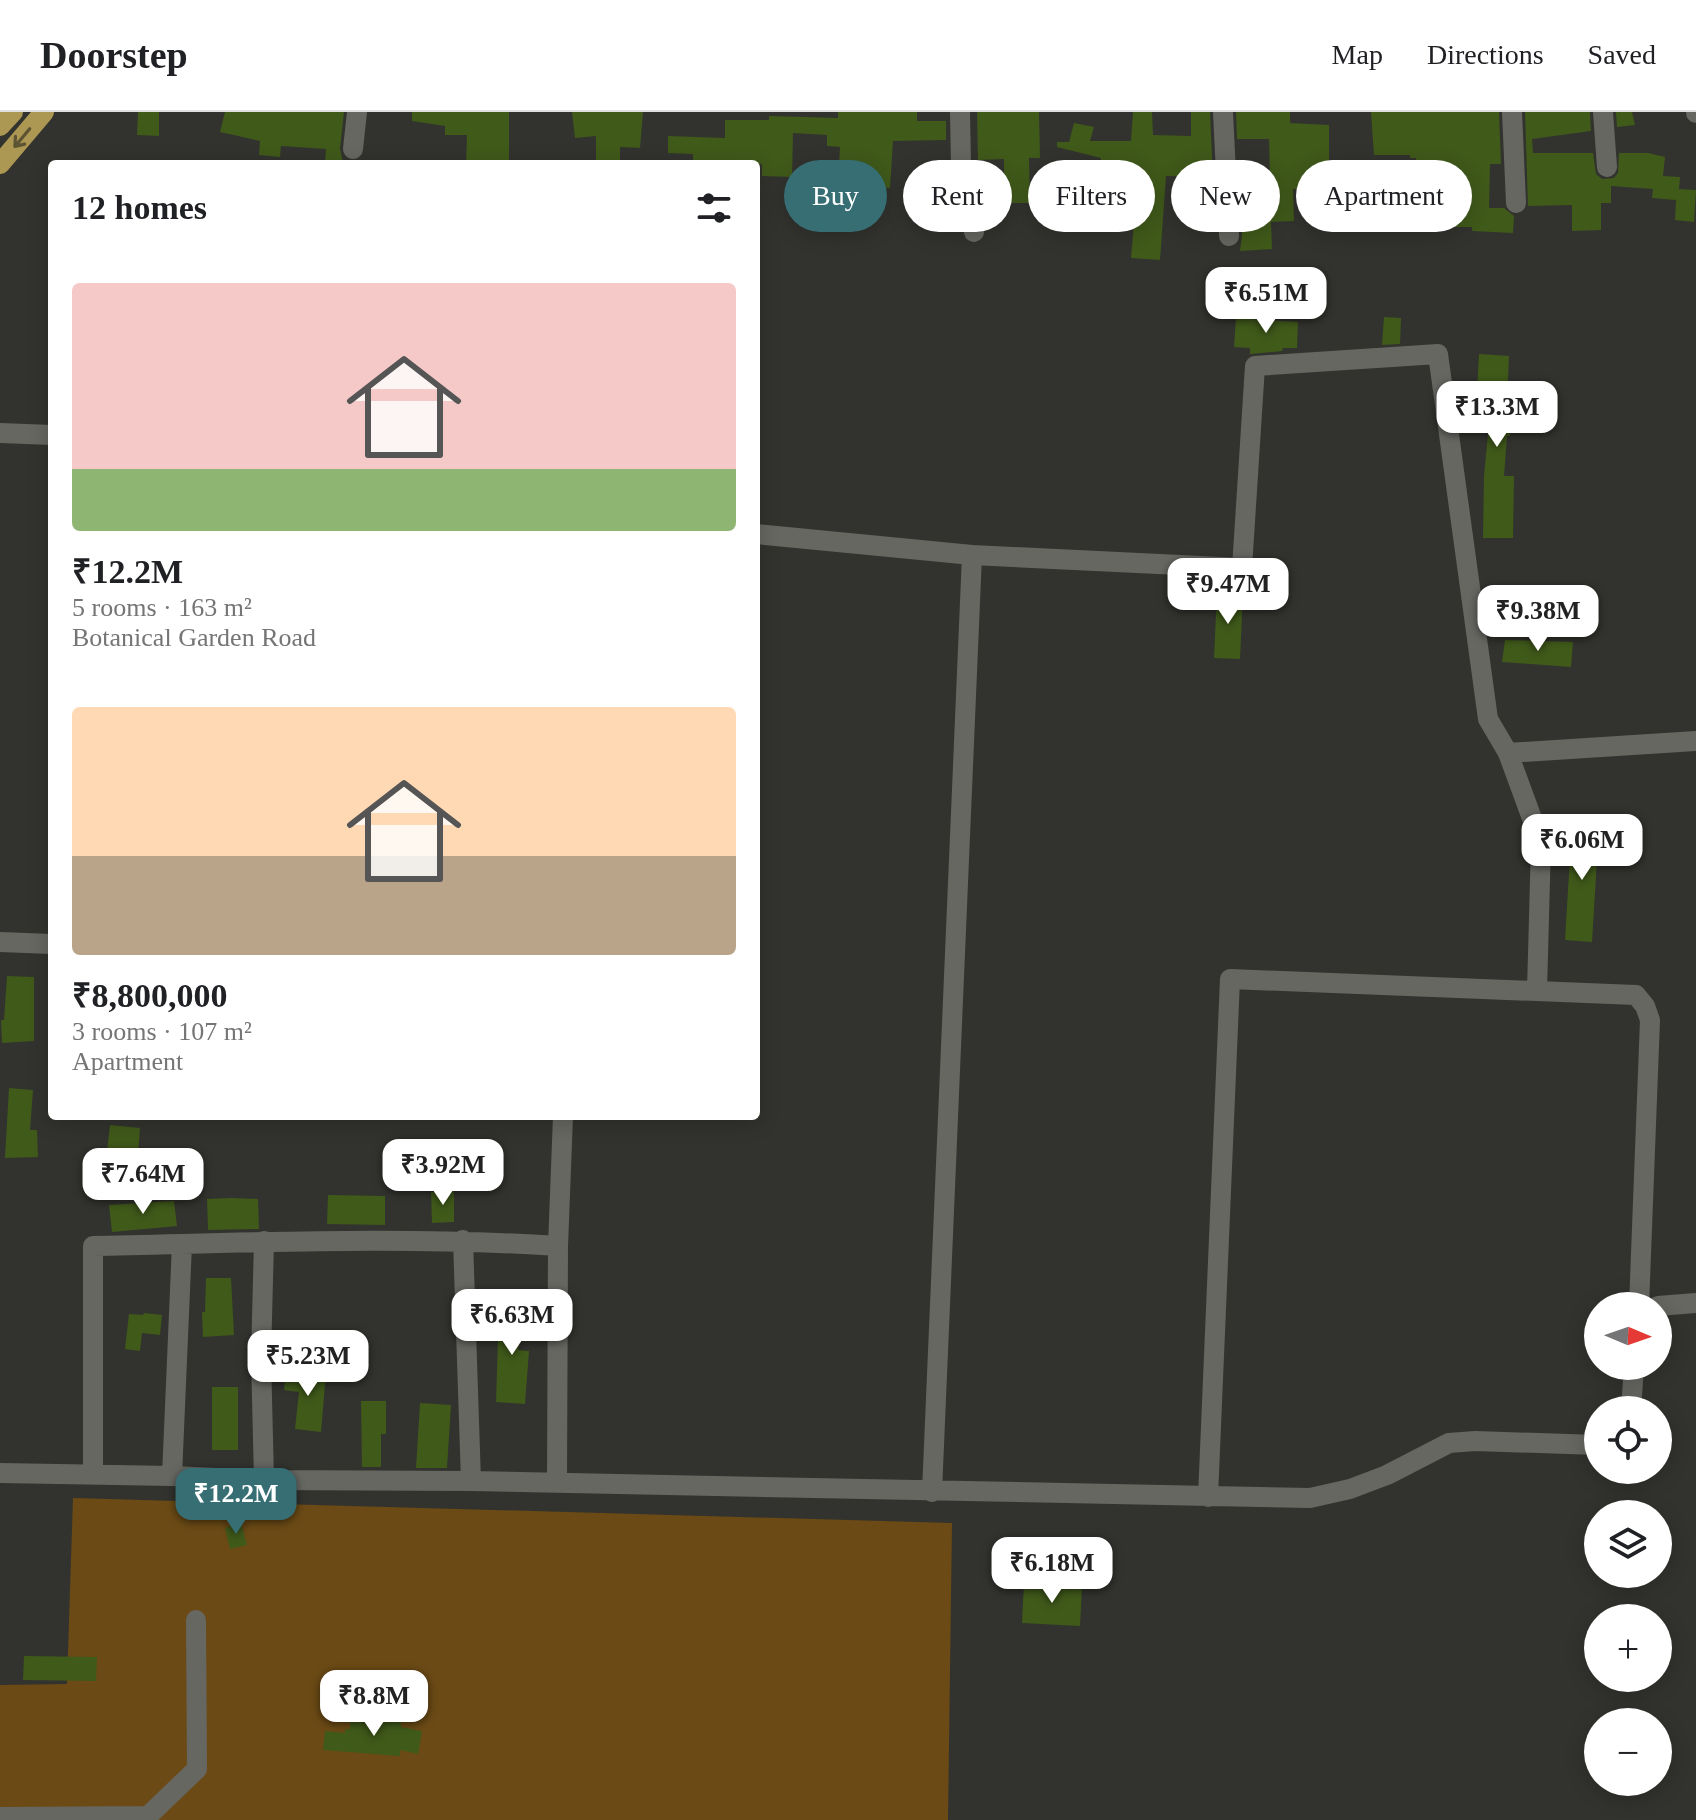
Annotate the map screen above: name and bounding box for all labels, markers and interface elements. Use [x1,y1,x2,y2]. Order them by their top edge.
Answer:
text: Doorstep [40,34,188,76]
text: Map [1332,39,1383,70]
text: Directions [1427,39,1544,70]
text: Saved [1588,39,1656,70]
one-way arrow [13,127,31,148]
chip: Buy [784,160,887,232]
chip: Rent [903,160,1012,232]
chip: Filters [1028,160,1155,232]
chip: New [1171,160,1280,232]
chip: Apartment [1296,160,1472,232]
icon: filters [692,186,736,230]
text: 12 homes [72,189,207,226]
pin: ₹6.51M [1201,267,1331,335]
text: ₹6.51M [1224,278,1308,307]
icon: home [332,335,476,479]
pin: ₹13.3M [1432,381,1562,449]
text: ₹13.3M [1455,392,1539,421]
text: ₹12.2M [72,553,183,590]
pin: ₹9.47M [1163,558,1293,626]
text: ₹9.47M [1186,569,1270,598]
pin: ₹9.38M [1473,585,1603,653]
text: 5 rooms · 163 m² [72,593,252,622]
text: ₹9.38M [1496,596,1580,625]
text: Botanical Garden Road [72,623,316,652]
icon: home [332,759,476,903]
pin: ₹6.06M [1517,814,1647,882]
text: ₹6.06M [1540,825,1624,854]
text: ₹8,800,000 [72,977,227,1014]
text: 3 rooms · 107 m² [72,1017,252,1046]
text: Apartment [72,1047,183,1076]
pin: ₹3.92M [378,1139,508,1207]
pin: ₹7.64M [78,1148,208,1216]
text: ₹3.92M [401,1150,485,1179]
text: ₹7.64M [101,1159,185,1188]
pin: ₹6.63M [447,1289,577,1357]
north arrow [1584,1292,1672,1380]
map controls [1584,1292,1672,1796]
text: ₹6.63M [470,1300,554,1329]
pin: ₹5.23M [243,1330,373,1398]
text: ₹5.23M [266,1341,350,1370]
button: locate [1584,1396,1672,1484]
pin: ₹12.2M [171,1468,301,1536]
text: ₹12.2M [194,1479,278,1508]
button: layers [1584,1500,1672,1588]
pin: ₹6.18M [987,1537,1117,1605]
text: ₹6.18M [1010,1548,1094,1577]
button: + [1584,1604,1672,1692]
pin: ₹8.8M [318,1670,430,1738]
text: ₹8.8M [338,1681,410,1710]
button: − [1584,1708,1672,1796]

